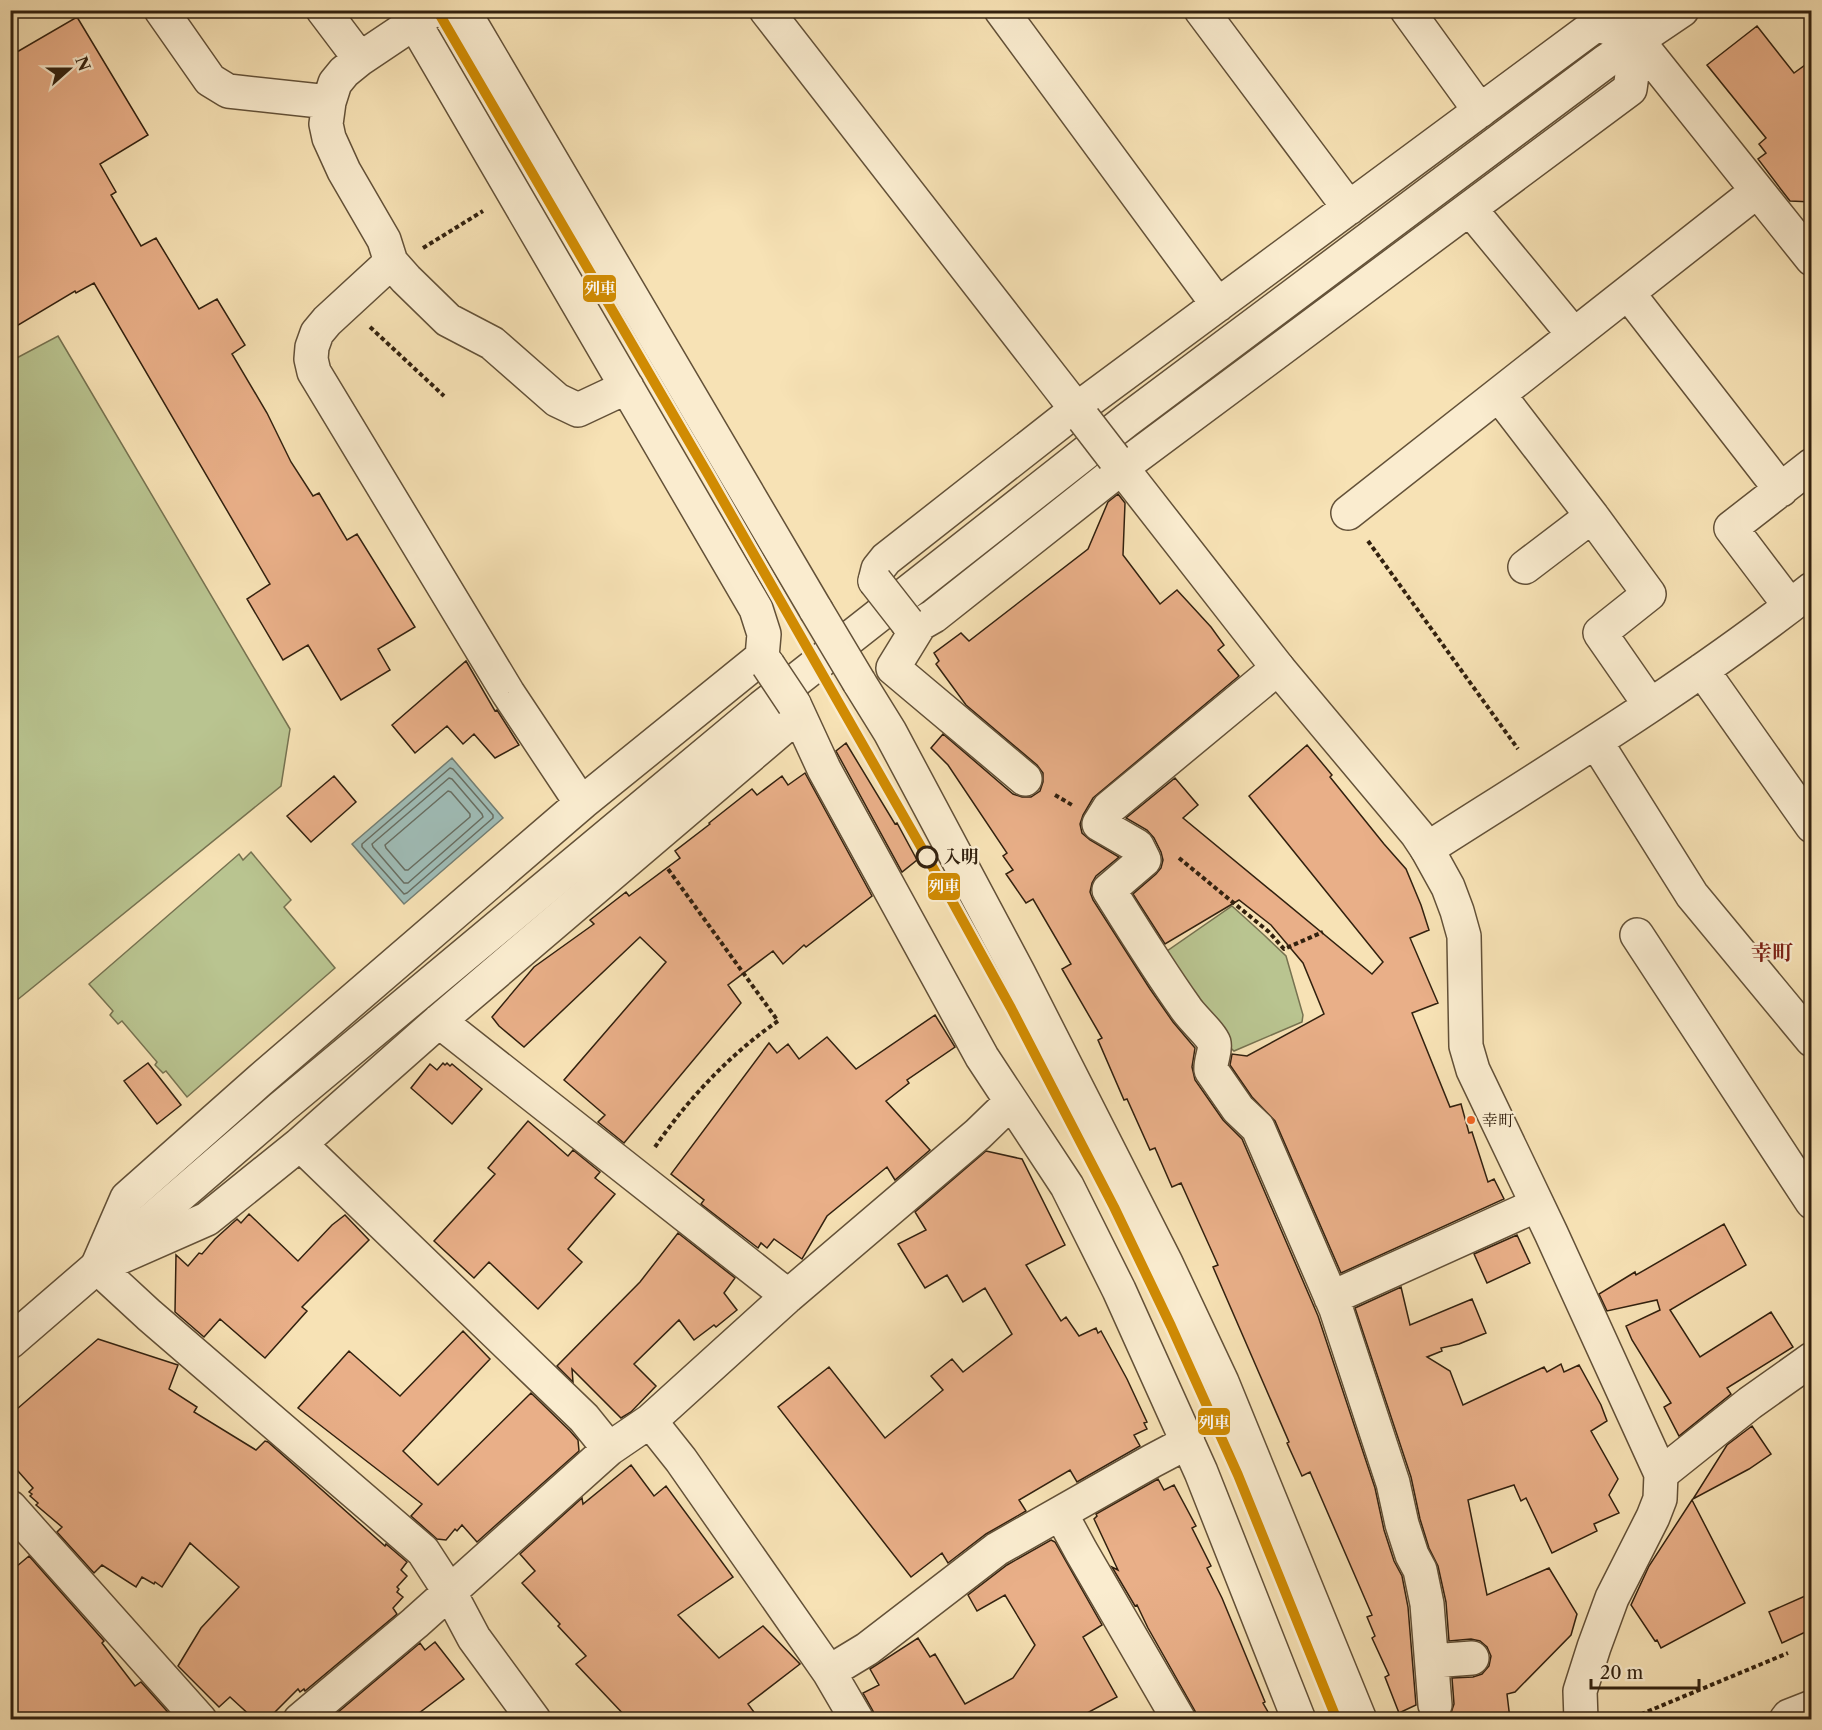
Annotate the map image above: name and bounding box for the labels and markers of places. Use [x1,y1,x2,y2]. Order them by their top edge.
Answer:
marker: 入明 [916,846,938,868]
place label: 入明 [943,846,979,868]
place label: 幸町 [1482,1110,1514,1130]
marker: 幸町 [1465,1114,1477,1126]

